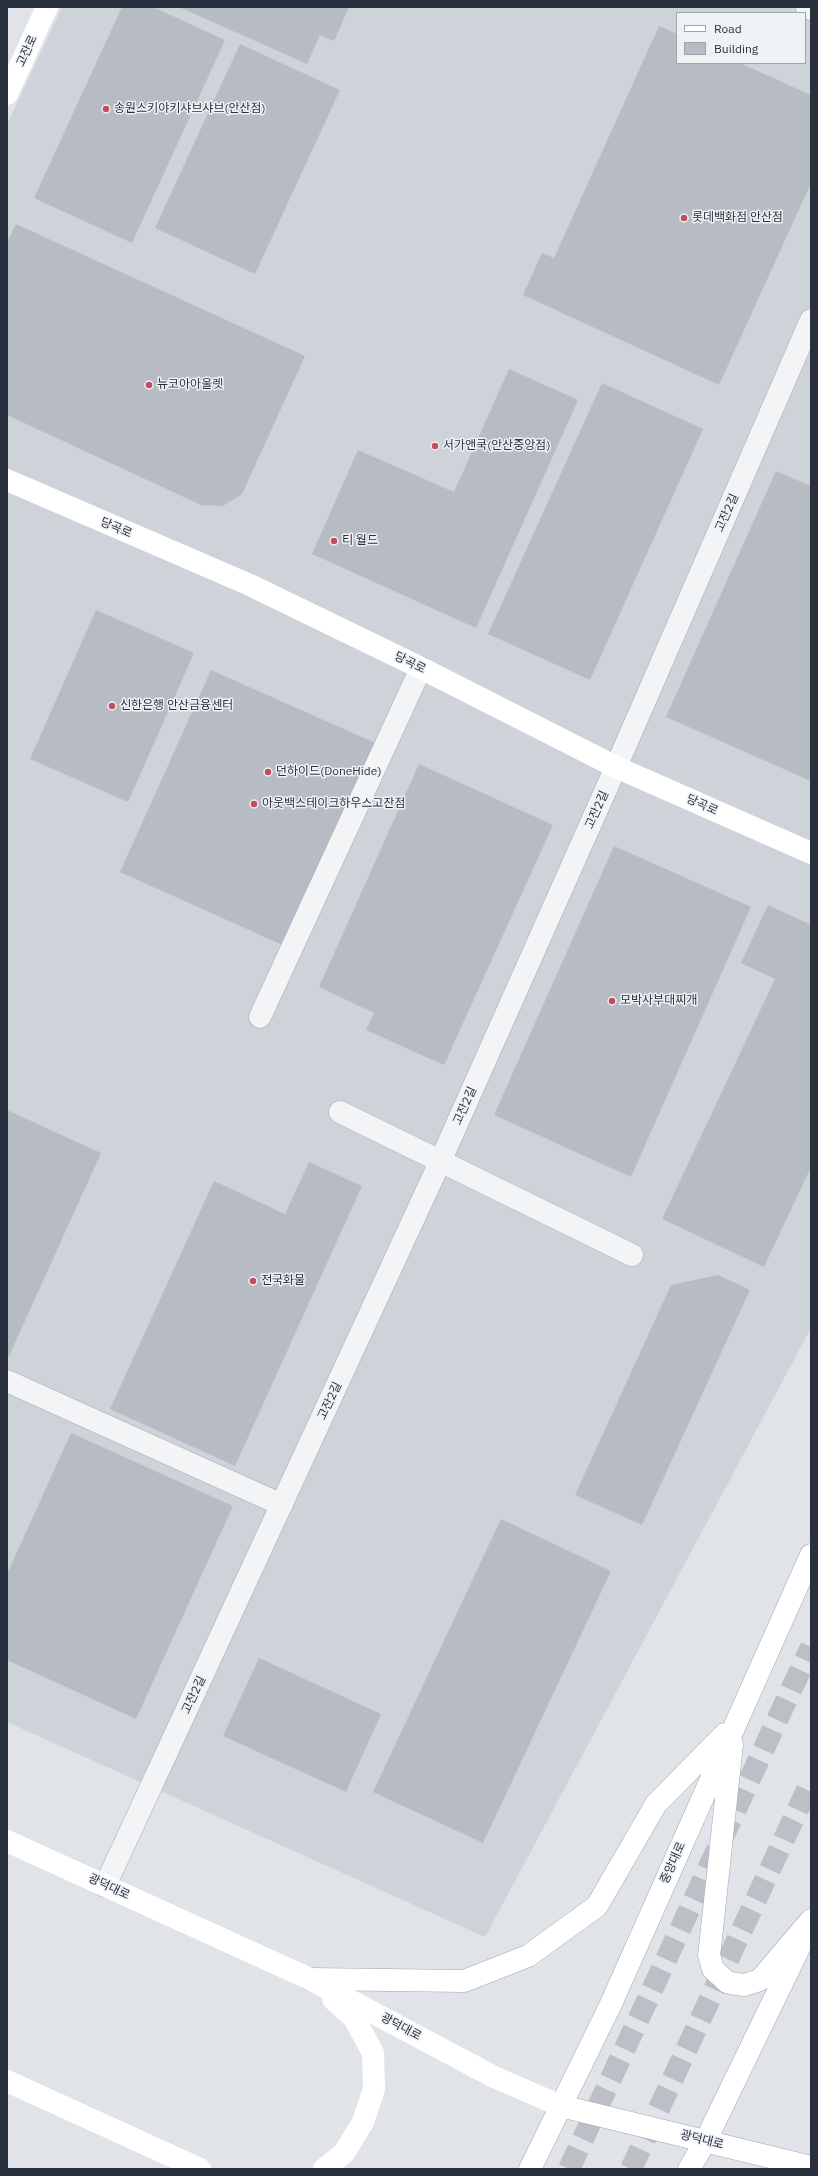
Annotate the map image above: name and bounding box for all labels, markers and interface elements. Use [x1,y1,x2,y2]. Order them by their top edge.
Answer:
legend [676,12,806,64]
text: Road [714,21,742,36]
street label: 고잔로 [13,33,41,69]
text: Building [714,41,758,56]
place label: 송원스키야키샤브샤브(안산점) [114,102,266,116]
marker: 송원스키야키샤브샤브(안산점) [101,104,111,114]
place label: 롯데백화점 안산점 [692,211,783,225]
marker: 롯데백화점 안산점 [679,213,689,223]
place label: 뉴코아아울렛 [157,378,223,392]
marker: 뉴코아아울렛 [144,380,154,390]
place label: 서가앤쿡(안산중앙점) [443,439,550,453]
marker: 서가앤쿡(안산중앙점) [430,441,440,451]
street label: 고잔2길 [712,492,742,534]
street label: 당곡로 [98,515,134,541]
place label: 티 월드 [342,534,378,548]
marker: 티 월드 [329,536,339,546]
street label: 당곡로 [392,649,428,677]
place label: 신한은행 안산금융센터 [120,699,233,713]
marker: 신한은행 안산금융센터 [107,701,117,711]
place label: 던하이드(DoneHide) [276,765,381,779]
marker: 던하이드(DoneHide) [263,767,273,777]
street label: 고잔2길 [582,789,612,831]
street label: 당곡로 [684,792,720,818]
place label: 아웃백스테이크하우스고잔점 [262,797,406,811]
marker: 아웃백스테이크하우스고잔점 [249,799,259,809]
place label: 모박사부대찌개 [620,994,697,1008]
marker: 모박사부대찌개 [607,996,617,1006]
street label: 고잔2길 [450,1085,480,1127]
place label: 전국화물 [261,1274,305,1288]
marker: 전국화물 [248,1276,258,1286]
street label: 고잔2길 [315,1380,345,1422]
street label: 고잔2길 [179,1674,209,1716]
street label: 중앙대로 [657,1840,689,1886]
street label: 광덕대로 [86,1871,132,1903]
street label: 광덕대로 [378,2010,424,2044]
street label: 광덕대로 [679,2128,725,2152]

